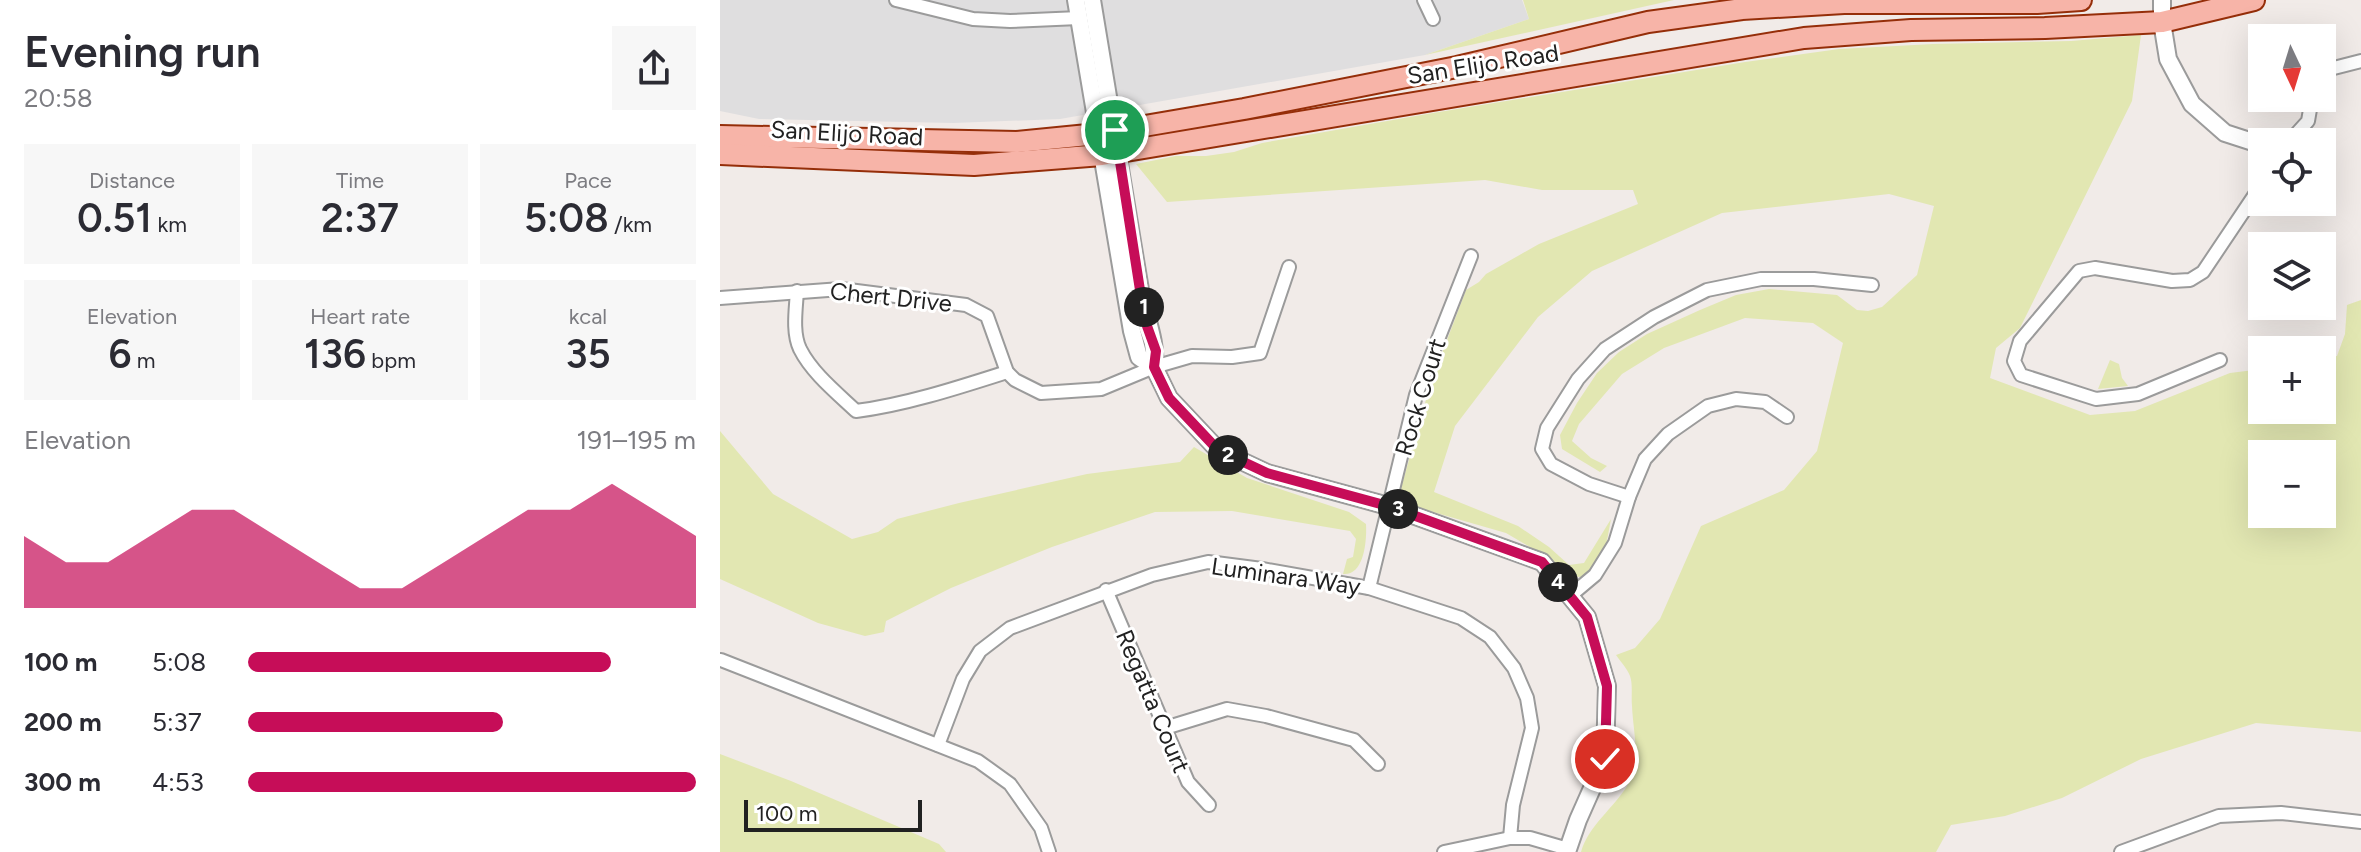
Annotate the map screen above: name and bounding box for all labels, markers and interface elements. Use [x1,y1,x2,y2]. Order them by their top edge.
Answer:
north arrow [2248,24,2336,112]
map controls [2248,24,2336,528]
text: Evening run [24,25,261,78]
button: share [612,26,696,110]
street label: San Elijo Road [1405,38,1561,90]
text: 20:58 [24,82,93,114]
pin [1081,96,1149,164]
icon: arrive [1093,108,1137,152]
street label: San Elijo Road [770,115,924,151]
button: locate [2248,128,2336,216]
text: Distance [89,167,175,194]
text: Time [336,167,384,194]
text: Pace [564,167,612,194]
text: 0.51 [77,194,152,242]
text: 2:37 [321,194,399,242]
text: 5:08 [524,194,609,242]
text: km [152,211,187,238]
text: /km [609,211,652,238]
button: layers [2248,232,2336,320]
street label: Chert Drive [829,276,953,318]
pin: 1 [1124,287,1164,327]
text: 1 [1139,293,1149,320]
text: Elevation [87,303,177,330]
text: Heart rate [310,303,410,330]
text: kcal [569,303,607,330]
text: 6 [108,330,131,378]
text: 136 [304,330,366,378]
text: 35 [565,330,611,378]
street label: Rock Court [1388,335,1452,459]
button: + [2248,336,2336,424]
text: m [131,347,156,374]
text: bpm [366,347,416,374]
text: Elevation [24,424,131,456]
text: 191–195 m [577,424,696,456]
pin: 2 [1208,435,1248,475]
button: − [2248,440,2336,528]
text: 2 [1222,441,1234,468]
pin: 3 [1378,489,1418,529]
text: 3 [1392,495,1404,522]
street label: Luminara Way [1209,551,1363,601]
pin: 4 [1538,562,1578,602]
text: 4 [1551,568,1565,595]
street label: Regatta Court [1110,625,1196,777]
text: 100 m [24,646,98,678]
text: 5:08 [152,646,206,678]
text: 200 m [24,706,102,738]
text: 5:37 [152,706,202,738]
pin [1571,725,1639,793]
icon: check [1583,737,1627,781]
text: 300 m [24,766,101,798]
text: 4:53 [152,766,204,798]
scale bar [744,796,922,832]
text: 100 m [756,800,817,827]

